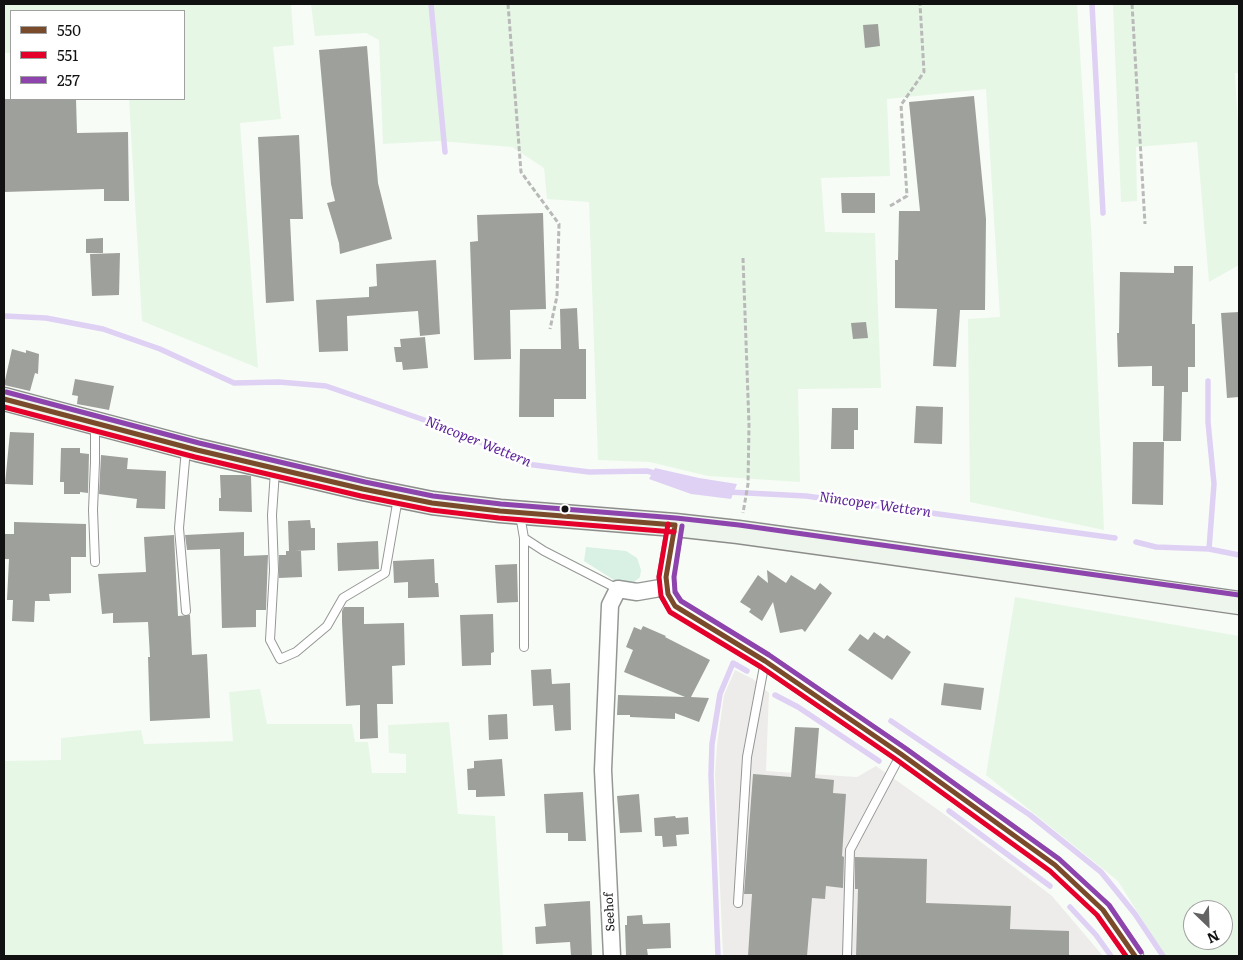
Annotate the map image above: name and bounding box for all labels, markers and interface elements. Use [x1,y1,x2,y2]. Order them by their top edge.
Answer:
legend [10,10,185,100]
text: 550 [57,18,81,41]
text: 551 [57,43,78,66]
text: 257 [57,68,80,91]
water label: Nincoper Wettern [423,413,533,471]
water label: Nincoper Wettern [818,489,932,521]
unlabelled marker [560,504,570,514]
street label: Seehof [602,892,618,932]
north arrow [1183,900,1233,950]
text: N [1204,926,1223,949]

